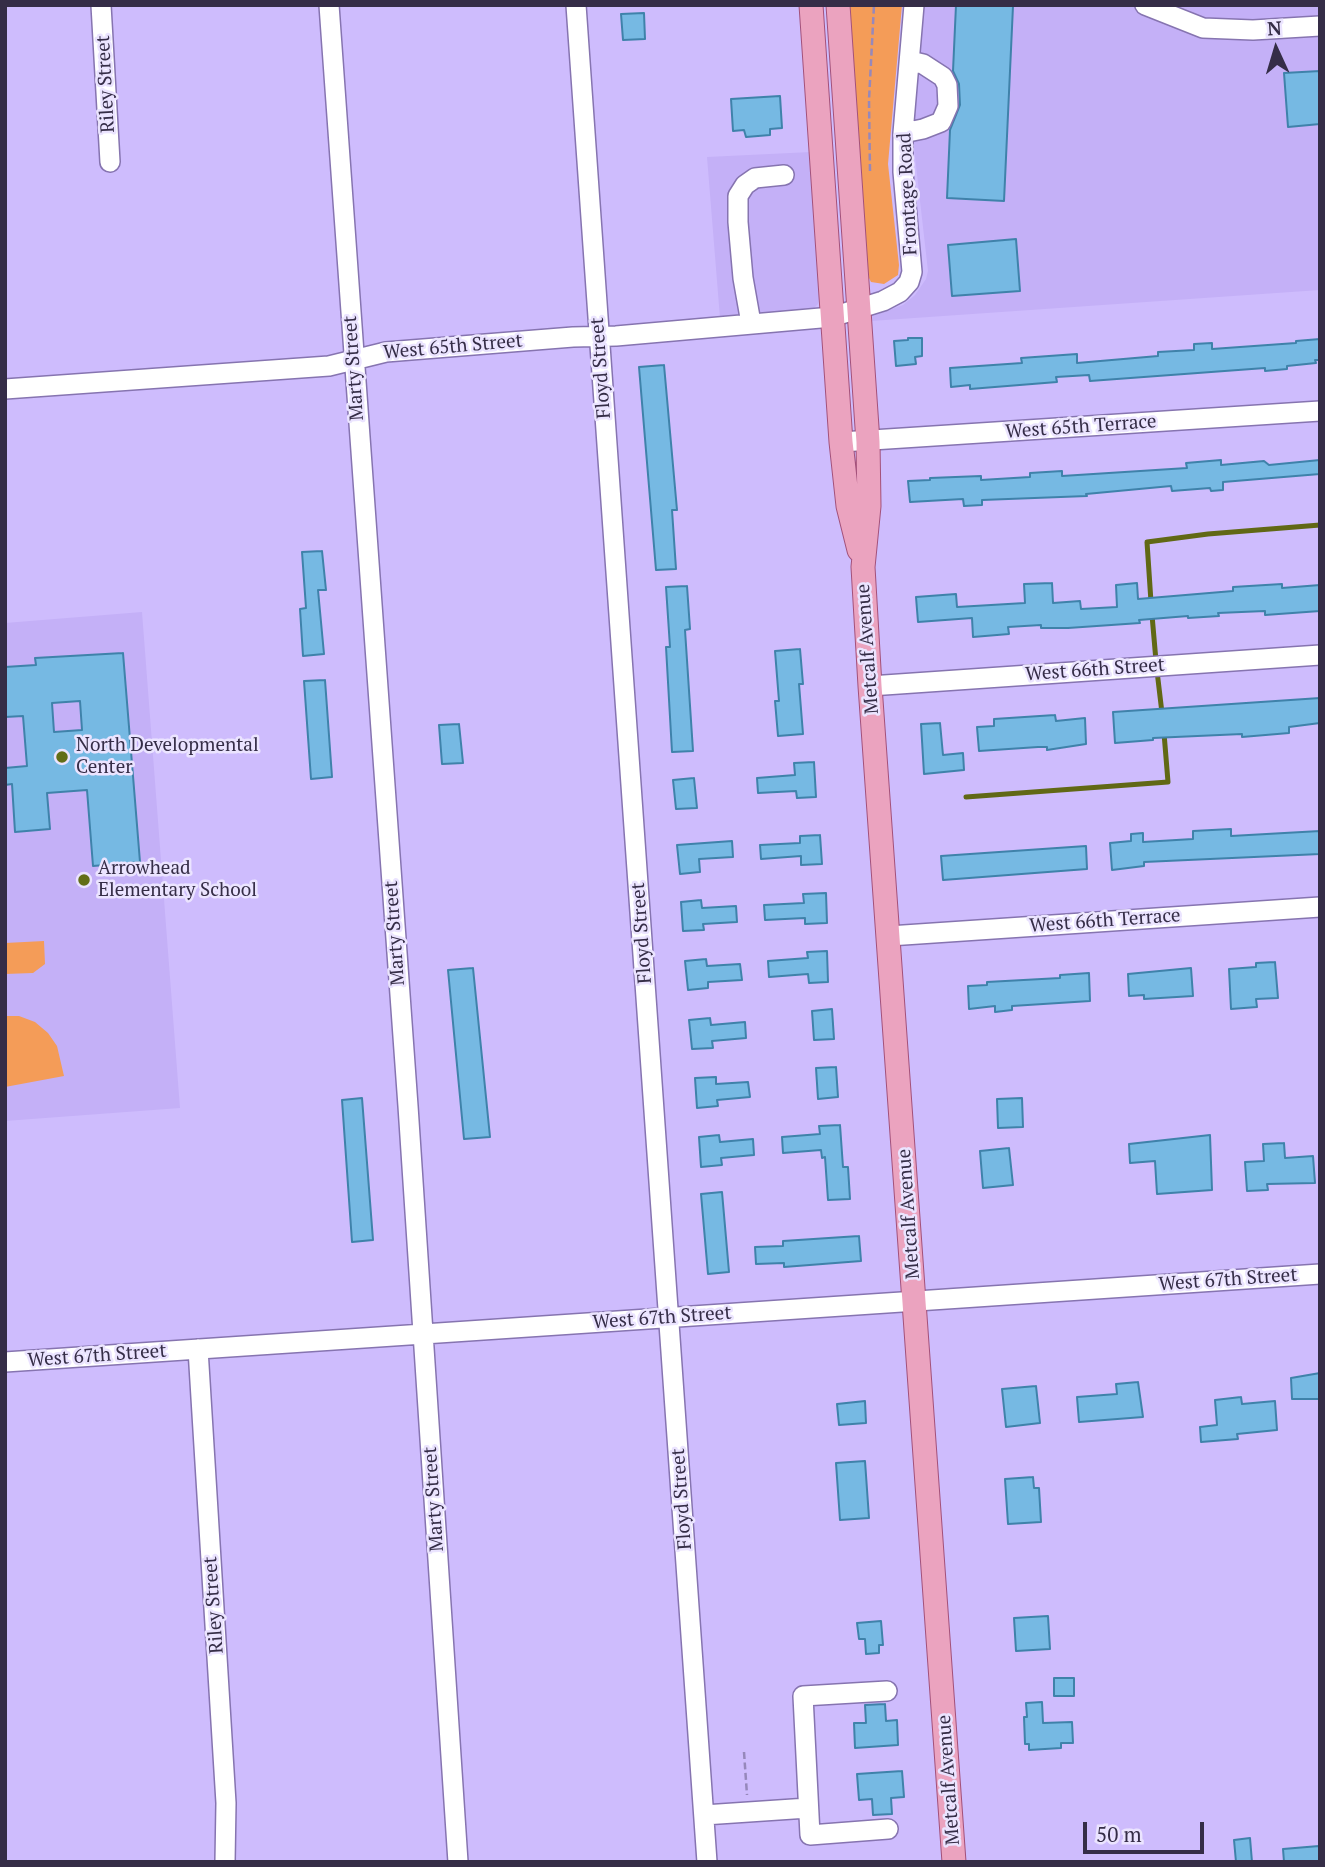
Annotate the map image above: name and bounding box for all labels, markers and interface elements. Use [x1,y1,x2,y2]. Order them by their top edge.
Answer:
north arrow [1241,14,1311,84]
text: N [1266,15,1283,41]
street label: Riley Street [92,35,120,133]
street label: Frontage Road [893,132,923,256]
street label: Marty Street [339,315,369,421]
street label: Floyd Street [586,316,616,420]
street label: West 65th Street [382,330,524,364]
street label: West 65th Terrace [1005,410,1157,444]
street label: Metcalf Avenue [852,583,884,715]
street label: West 66th Street [1025,654,1165,686]
place label: North Developmental Center [76,735,259,779]
marker: North Developmental Center [54,749,70,765]
place label: Arrowhead Elementary School [98,858,257,902]
marker: Arrowhead Elementary School [76,872,92,888]
street label: Marty Street [380,880,410,986]
street label: Floyd Street [627,881,657,985]
street label: West 66th Terrace [1029,904,1181,938]
street label: Metcalf Avenue [893,1148,925,1280]
street label: West 67th Street [1158,1264,1298,1296]
street label: West 67th Street [592,1302,732,1334]
street label: West 67th Street [27,1340,167,1372]
street label: Marty Street [419,1446,449,1552]
street label: Floyd Street [667,1447,697,1551]
street label: Riley Street [199,1555,229,1655]
street label: Metcalf Avenue [933,1714,965,1846]
scale bar [1087,1808,1208,1852]
text: 50 m [1096,1820,1142,1848]

